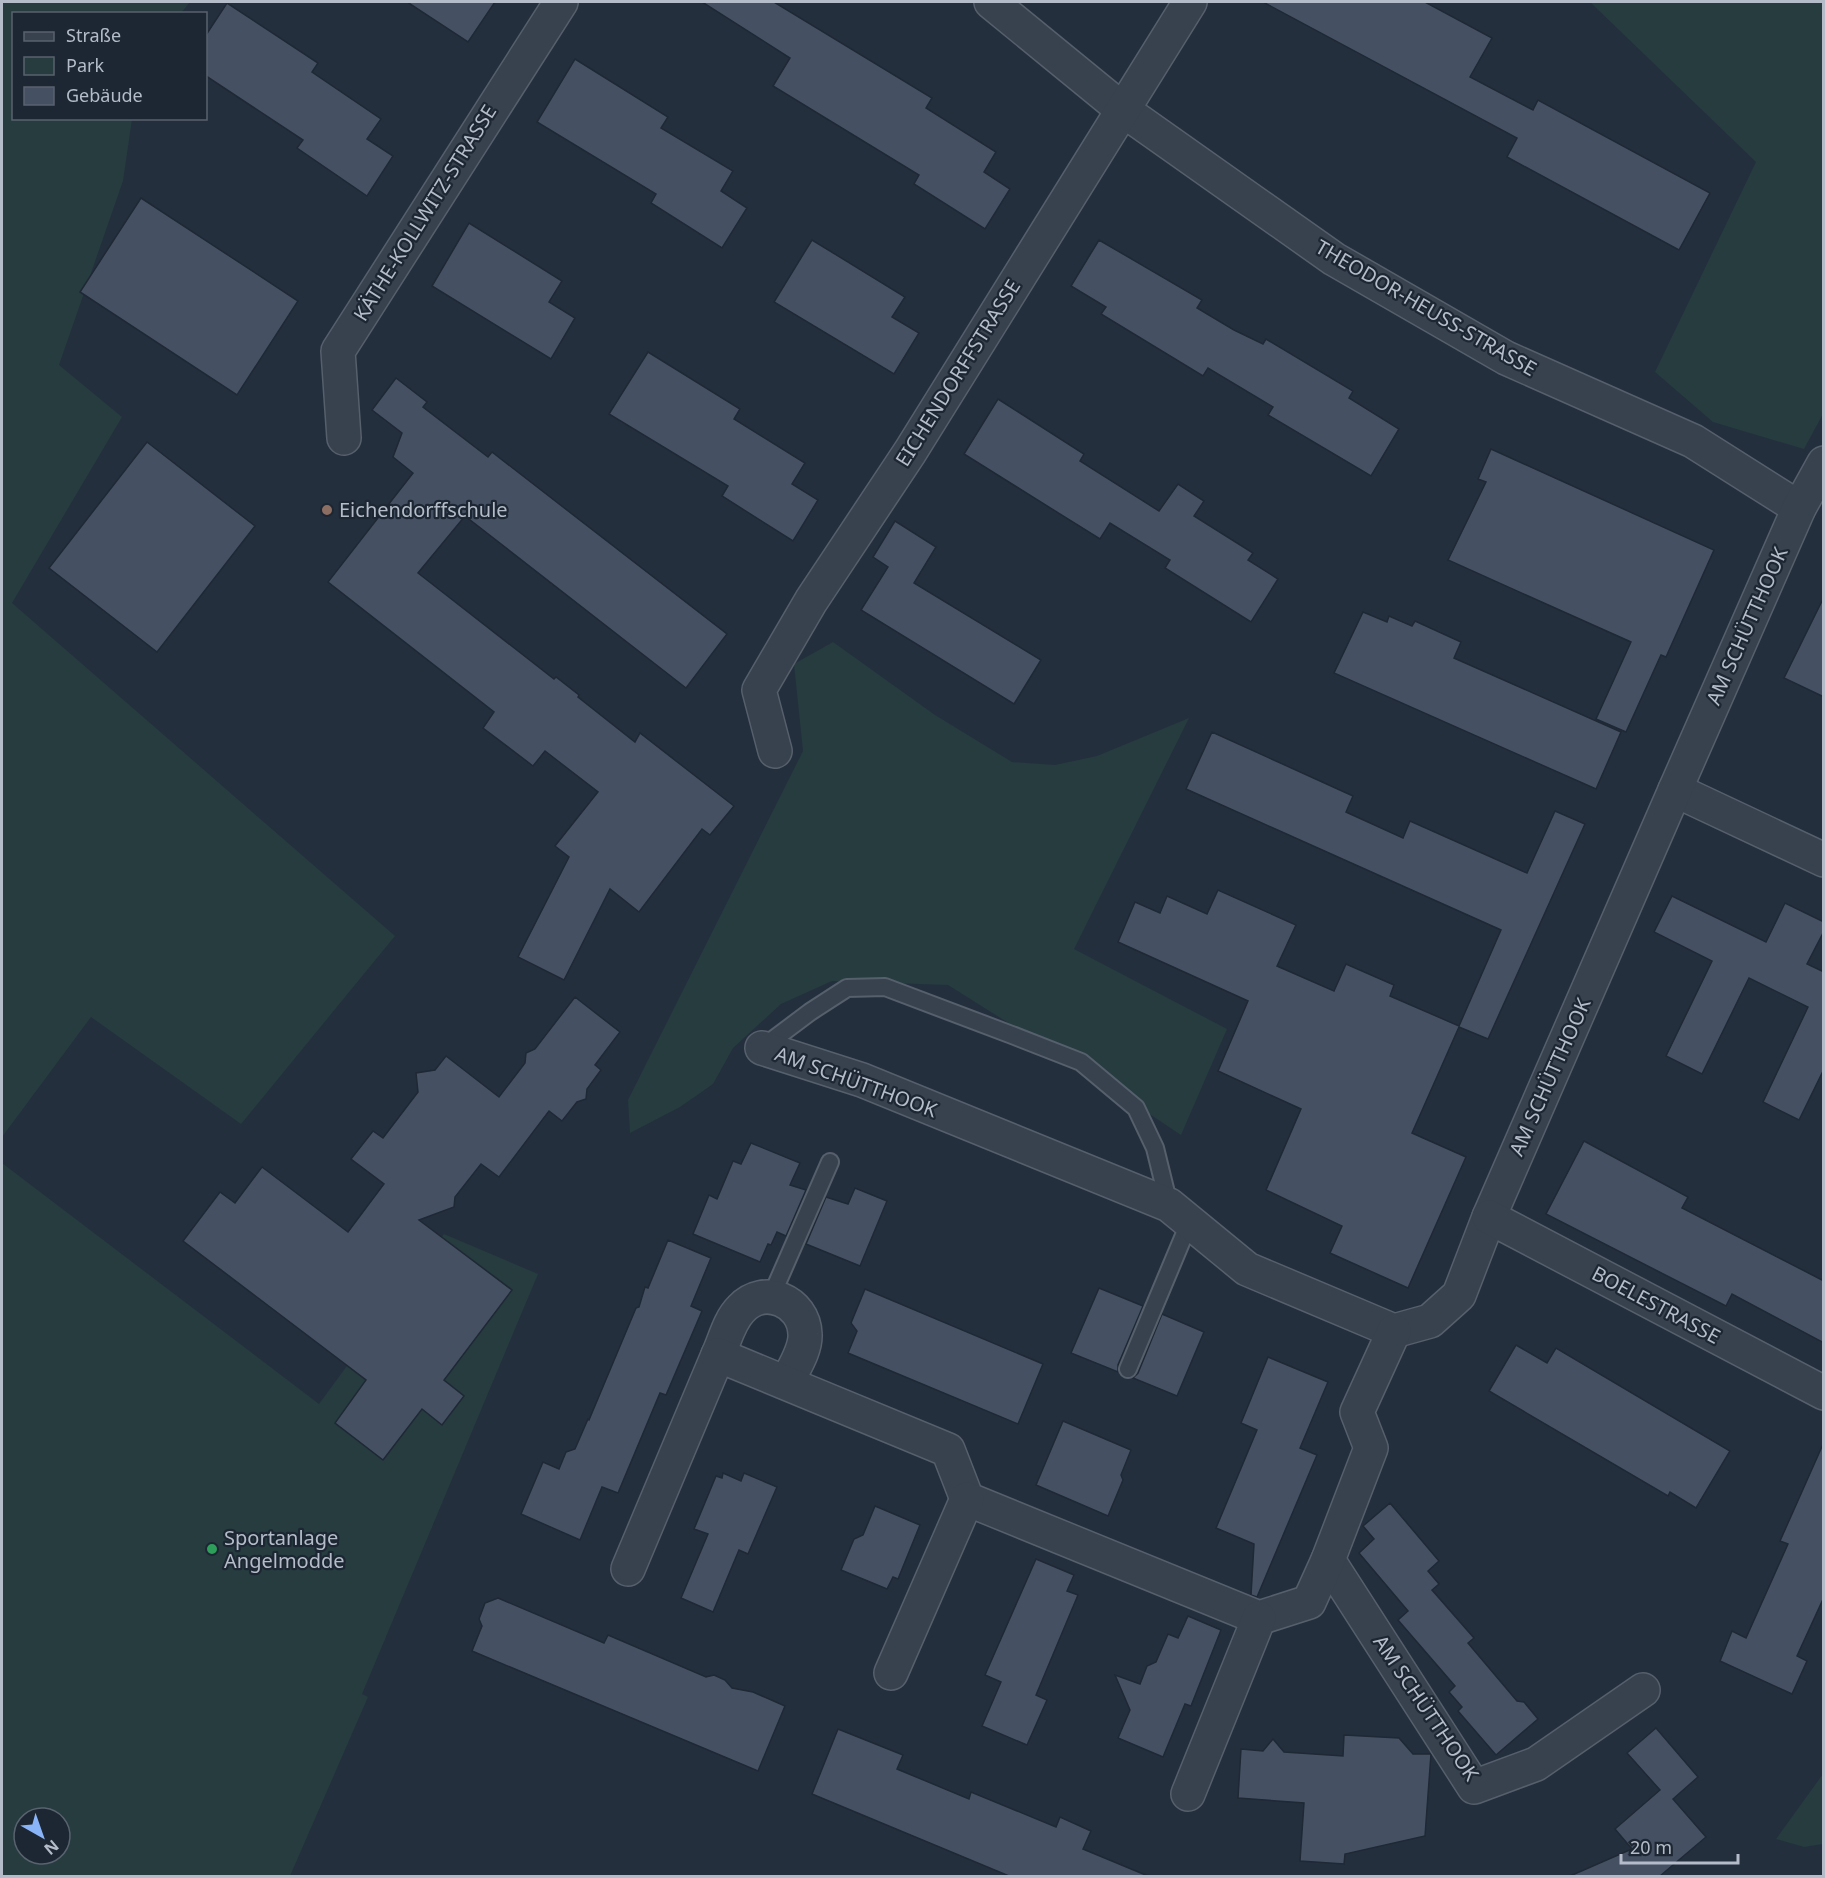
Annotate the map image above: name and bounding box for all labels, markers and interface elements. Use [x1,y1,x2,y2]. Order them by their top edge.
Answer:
legend [12,12,207,120]
text: Straße [66,23,121,47]
text: Park [66,53,104,77]
text: Gebäude [66,83,143,107]
street label: KÄTHE-KOLLWITZ-STRASSE [347,99,502,326]
street label: THEODOR-HEUSS-STRASSE [1311,233,1542,382]
street label: EICHENDORFFSTRASSE [889,274,1026,471]
place label: Eichendorffschule [339,496,508,523]
marker: Eichendorffschule [320,503,334,517]
street label: AM SCHÜTTHOOK [1700,542,1794,709]
street label: AM SCHÜTTHOOK [1503,993,1597,1160]
street label: AM SCHÜTTHOOK [772,1040,941,1124]
street label: BOELESTRASSE [1587,1259,1725,1350]
place label: Sportanlage Angelmodde [224,1524,345,1574]
marker: Sportanlage Angelmodde [205,1542,219,1556]
street label: AM SCHÜTTHOOK [1368,1630,1486,1786]
north arrow [12,1806,72,1866]
scale bar [1621,1827,1738,1865]
text: N [40,1835,64,1860]
text: 20 m [1630,1835,1672,1859]

